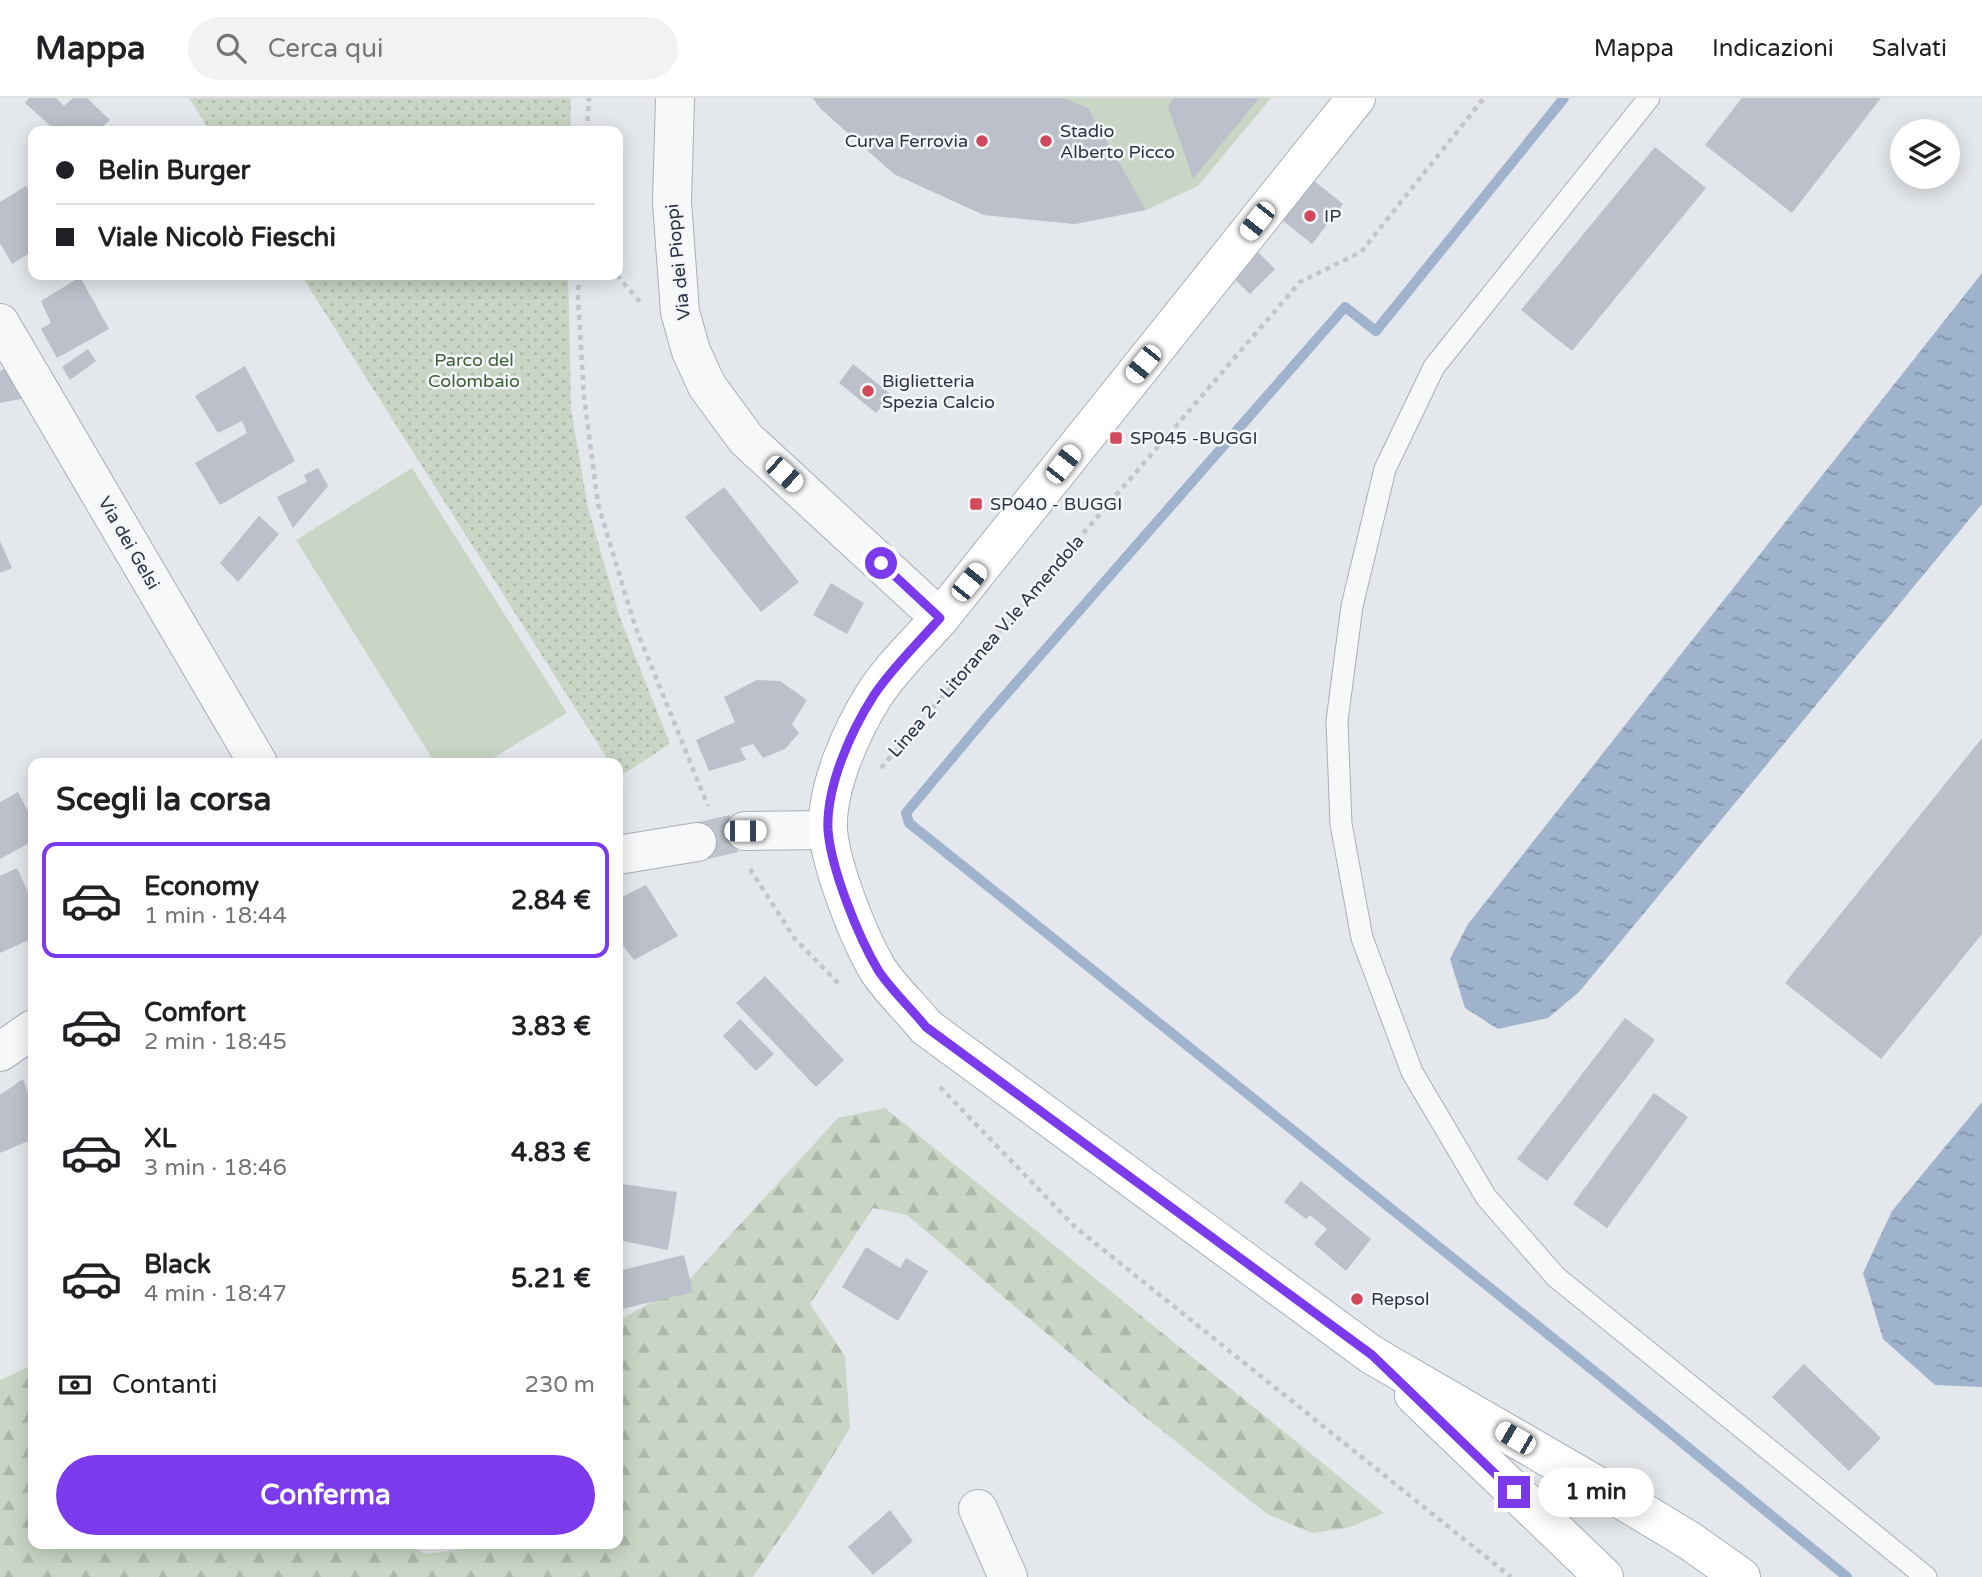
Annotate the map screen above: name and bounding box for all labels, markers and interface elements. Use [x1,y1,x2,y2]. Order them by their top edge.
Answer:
search box [188,17,678,80]
text: Mappa [35,29,146,68]
icon: search [212,29,250,67]
text: Cerca qui [268,33,384,64]
text: Mappa [1594,34,1674,63]
text: Indicazioni [1712,34,1834,63]
text: Salvati [1872,34,1947,63]
map controls [1890,119,1960,189]
button: layers [1890,119,1960,189]
place label: Stadio Alberto Picco [1060,120,1175,163]
place label: Curva Ferrovia [845,130,968,152]
marker: Curva Ferrovia [974,133,990,149]
marker: Stadio Alberto Picco [1038,133,1054,149]
text: Belin Burger [98,155,250,186]
car [1236,198,1279,244]
street label: Via dei Pioppi [661,203,695,321]
place label: IP [1324,205,1341,227]
marker: IP [1302,208,1318,224]
text: Viale Nicolò Fieschi [98,222,336,253]
car [1122,341,1165,387]
park label: Parco del Colombaio [428,349,520,392]
place label: Biglietteria Spezia Calcio [882,370,995,413]
marker: Biglietteria Spezia Calcio [860,383,876,399]
place label: SP045 -BUGGI [1130,427,1258,449]
marker: SP045 -BUGGI [1108,430,1124,446]
car [1042,441,1085,487]
car [762,452,807,496]
street label: Via dei Gelsi [94,493,164,593]
place label: SP040 - BUGGI [990,493,1122,515]
marker: SP040 - BUGGI [968,496,984,512]
street label: Linea 2 - Litoranea V.le Amendola [883,530,1089,762]
route start [865,547,897,579]
car [948,559,991,605]
text: Scegli la corsa [56,781,271,819]
car [725,821,767,842]
icon: car [60,869,123,932]
text: Economy [144,871,259,902]
text: 2.84 € [511,885,591,916]
text: 1 min · 18:44 [144,902,287,930]
icon: car [60,995,123,1058]
text: Comfort [144,997,246,1028]
text: 3.83 € [511,1011,591,1042]
text: 2 min · 18:45 [144,1028,287,1056]
icon: car [60,1121,123,1184]
text: XL [144,1123,176,1154]
text: 4.83 € [511,1137,591,1168]
text: 3 min · 18:46 [144,1154,287,1182]
icon: car [60,1247,123,1310]
text: Black [144,1249,211,1280]
text: 5.21 € [511,1263,591,1294]
text: 4 min · 18:47 [144,1280,287,1308]
place label: Repsol [1371,1288,1429,1310]
marker: Repsol [1349,1291,1365,1307]
icon: cash [56,1366,94,1404]
text: Contanti [112,1369,217,1400]
text: 230 m [525,1371,595,1399]
car [1492,1418,1539,1458]
button: Conferma [56,1455,595,1535]
callout: 1 min [1538,1468,1654,1516]
route end [1498,1476,1530,1508]
text: 1 min [1565,1478,1627,1506]

